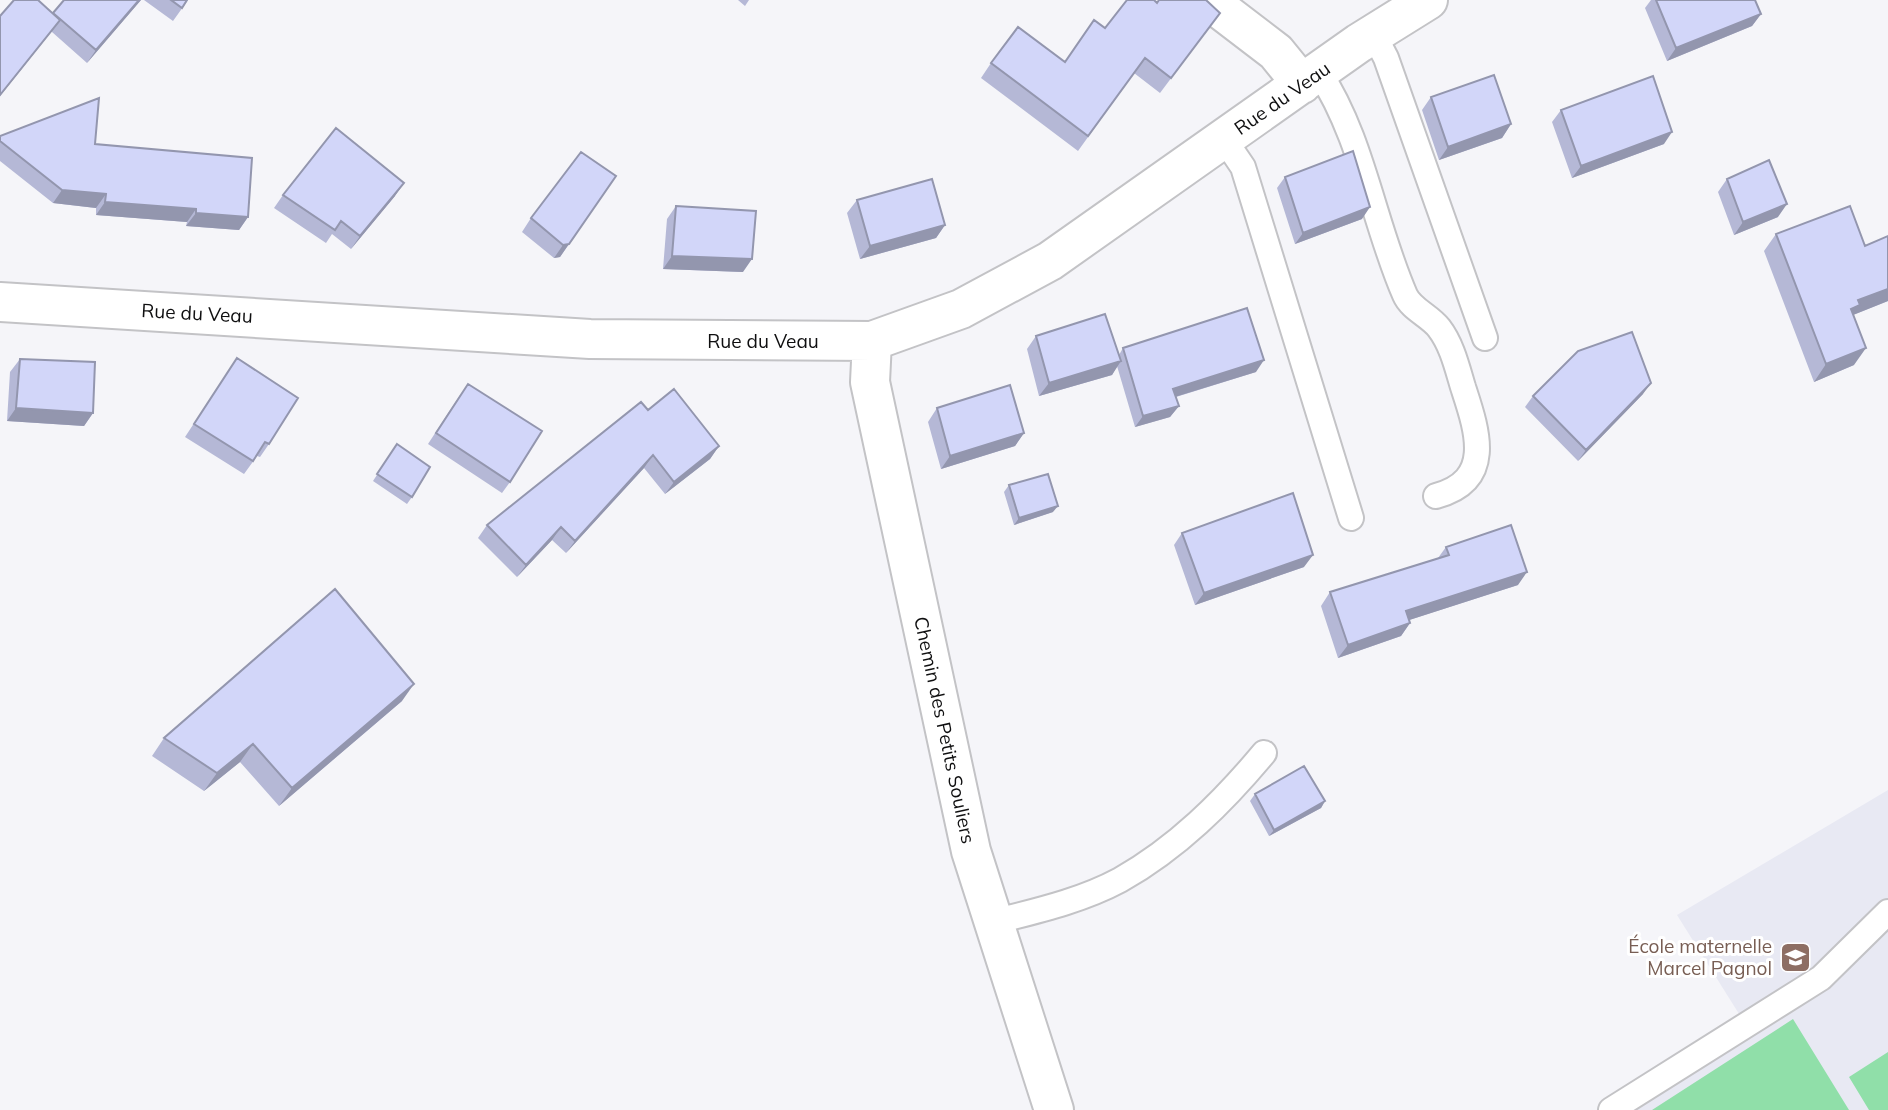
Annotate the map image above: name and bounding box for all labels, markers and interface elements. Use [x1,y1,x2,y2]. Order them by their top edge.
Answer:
street label: Rue du Veau [1229,56,1335,140]
street label: Rue du Veau [141,298,253,328]
street label: Rue du Veau [707,329,819,353]
street label: Chemin des Petits Souliers [909,614,981,846]
place label: École maternelle Marcel Pagnol [1628,934,1772,980]
school or university icon: École maternelle Marcel Pagnol [1778,940,1812,974]

